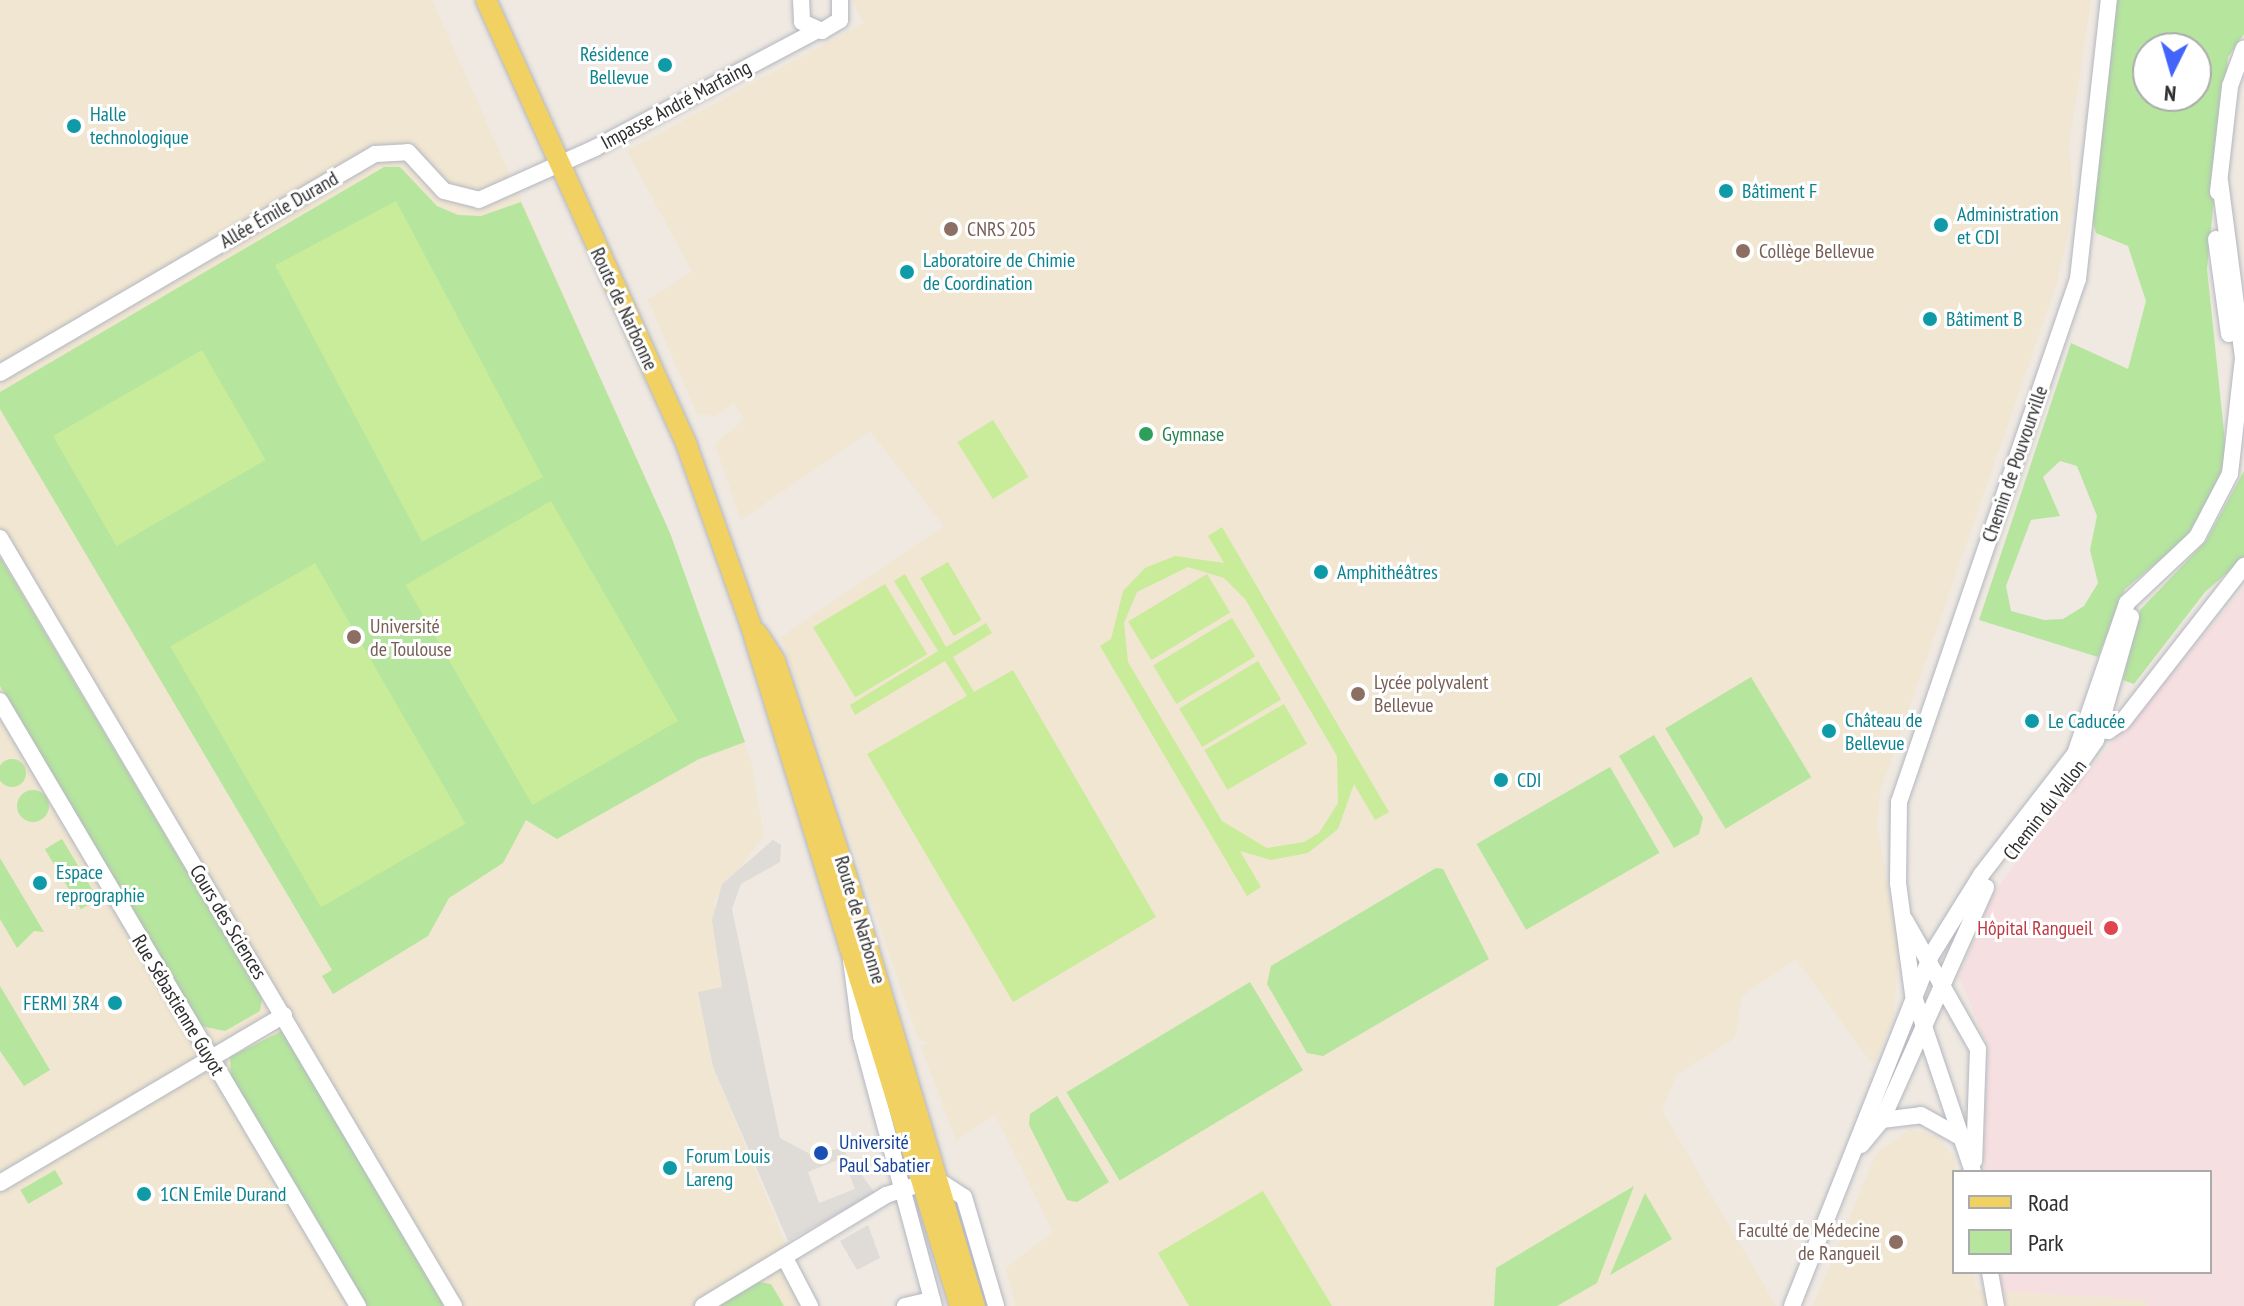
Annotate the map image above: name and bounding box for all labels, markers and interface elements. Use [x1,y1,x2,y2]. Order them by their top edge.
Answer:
north arrow [2132,32,2212,112]
place label: Résidence Bellevue [580,42,649,89]
street label: Impasse André Marfaing [597,55,755,155]
marker: Résidence Bellevue [656,56,674,74]
text: N [2163,79,2177,108]
place label: Halle technologique [90,102,189,149]
marker: Halle technologique [65,117,83,135]
street label: Allée Émile Durand [216,166,342,254]
place label: Bâtiment F [1742,179,1817,203]
marker: Bâtiment F [1717,182,1735,200]
place label: Administration et CDI [1957,202,2059,249]
marker: Administration et CDI [1932,216,1950,234]
place label: CNRS 205 [967,217,1036,241]
marker: CNRS 205 [942,220,960,238]
place label: Collège Bellevue [1759,239,1874,263]
marker: Collège Bellevue [1734,242,1752,260]
street label: Route de Narbonne [585,244,663,374]
place label: Laboratoire de Chimie de Coordination [923,248,1075,295]
marker: Laboratoire de Chimie de Coordination [898,263,916,281]
place label: Bâtiment B [1946,307,2022,331]
marker: Bâtiment B [1921,310,1939,328]
street label: Chemin de Pouvourville [1977,383,2053,545]
place label: Gymnase [1162,422,1224,446]
marker: Gymnase [1137,425,1155,443]
place label: Amphithéâtres [1337,560,1438,584]
marker: Amphithéâtres [1312,563,1330,581]
place label: Université de Toulouse [370,614,452,661]
marker: Université de Toulouse [345,628,363,646]
place label: Lycée polyvalent Bellevue [1374,670,1488,717]
marker: Lycée polyvalent Bellevue [1349,685,1367,703]
place label: Château de Bellevue [1845,708,1922,755]
place label: Le Caducée [2048,709,2125,733]
marker: Le Caducée [2023,712,2041,730]
marker: Château de Bellevue [1820,722,1838,740]
street label: Chemin du Vallon [1998,755,2092,865]
place label: CDI [1517,768,1541,792]
marker: CDI [1492,771,1510,789]
street label: Route de Narbonne [829,853,891,987]
place label: Espace reprographie [56,860,145,907]
street label: Cours des Sciences [184,860,272,984]
marker: Espace reprographie [31,874,49,892]
place label: Hôpital Rangueil [1977,916,2093,940]
marker: Hôpital Rangueil [2100,917,2122,939]
street label: Rue Sébastienne Guyot [127,931,229,1079]
place label: FERMI 3R4 [23,991,99,1015]
marker: FERMI 3R4 [106,994,124,1012]
place label: Université Paul Sabatier [839,1130,930,1177]
marker: Université Paul Sabatier [810,1142,832,1164]
place label: Forum Louis Lareng [686,1144,770,1191]
marker: Forum Louis Lareng [661,1159,679,1177]
legend [1952,1170,2212,1274]
place label: 1CN Emile Durand [160,1182,286,1206]
marker: 1CN Emile Durand [135,1185,153,1203]
text: Road [2028,1187,2069,1218]
place label: Faculté de Médecine de Rangueil [1738,1218,1880,1265]
text: Park [2028,1227,2064,1258]
marker: Faculté de Médecine de Rangueil [1887,1233,1905,1251]

